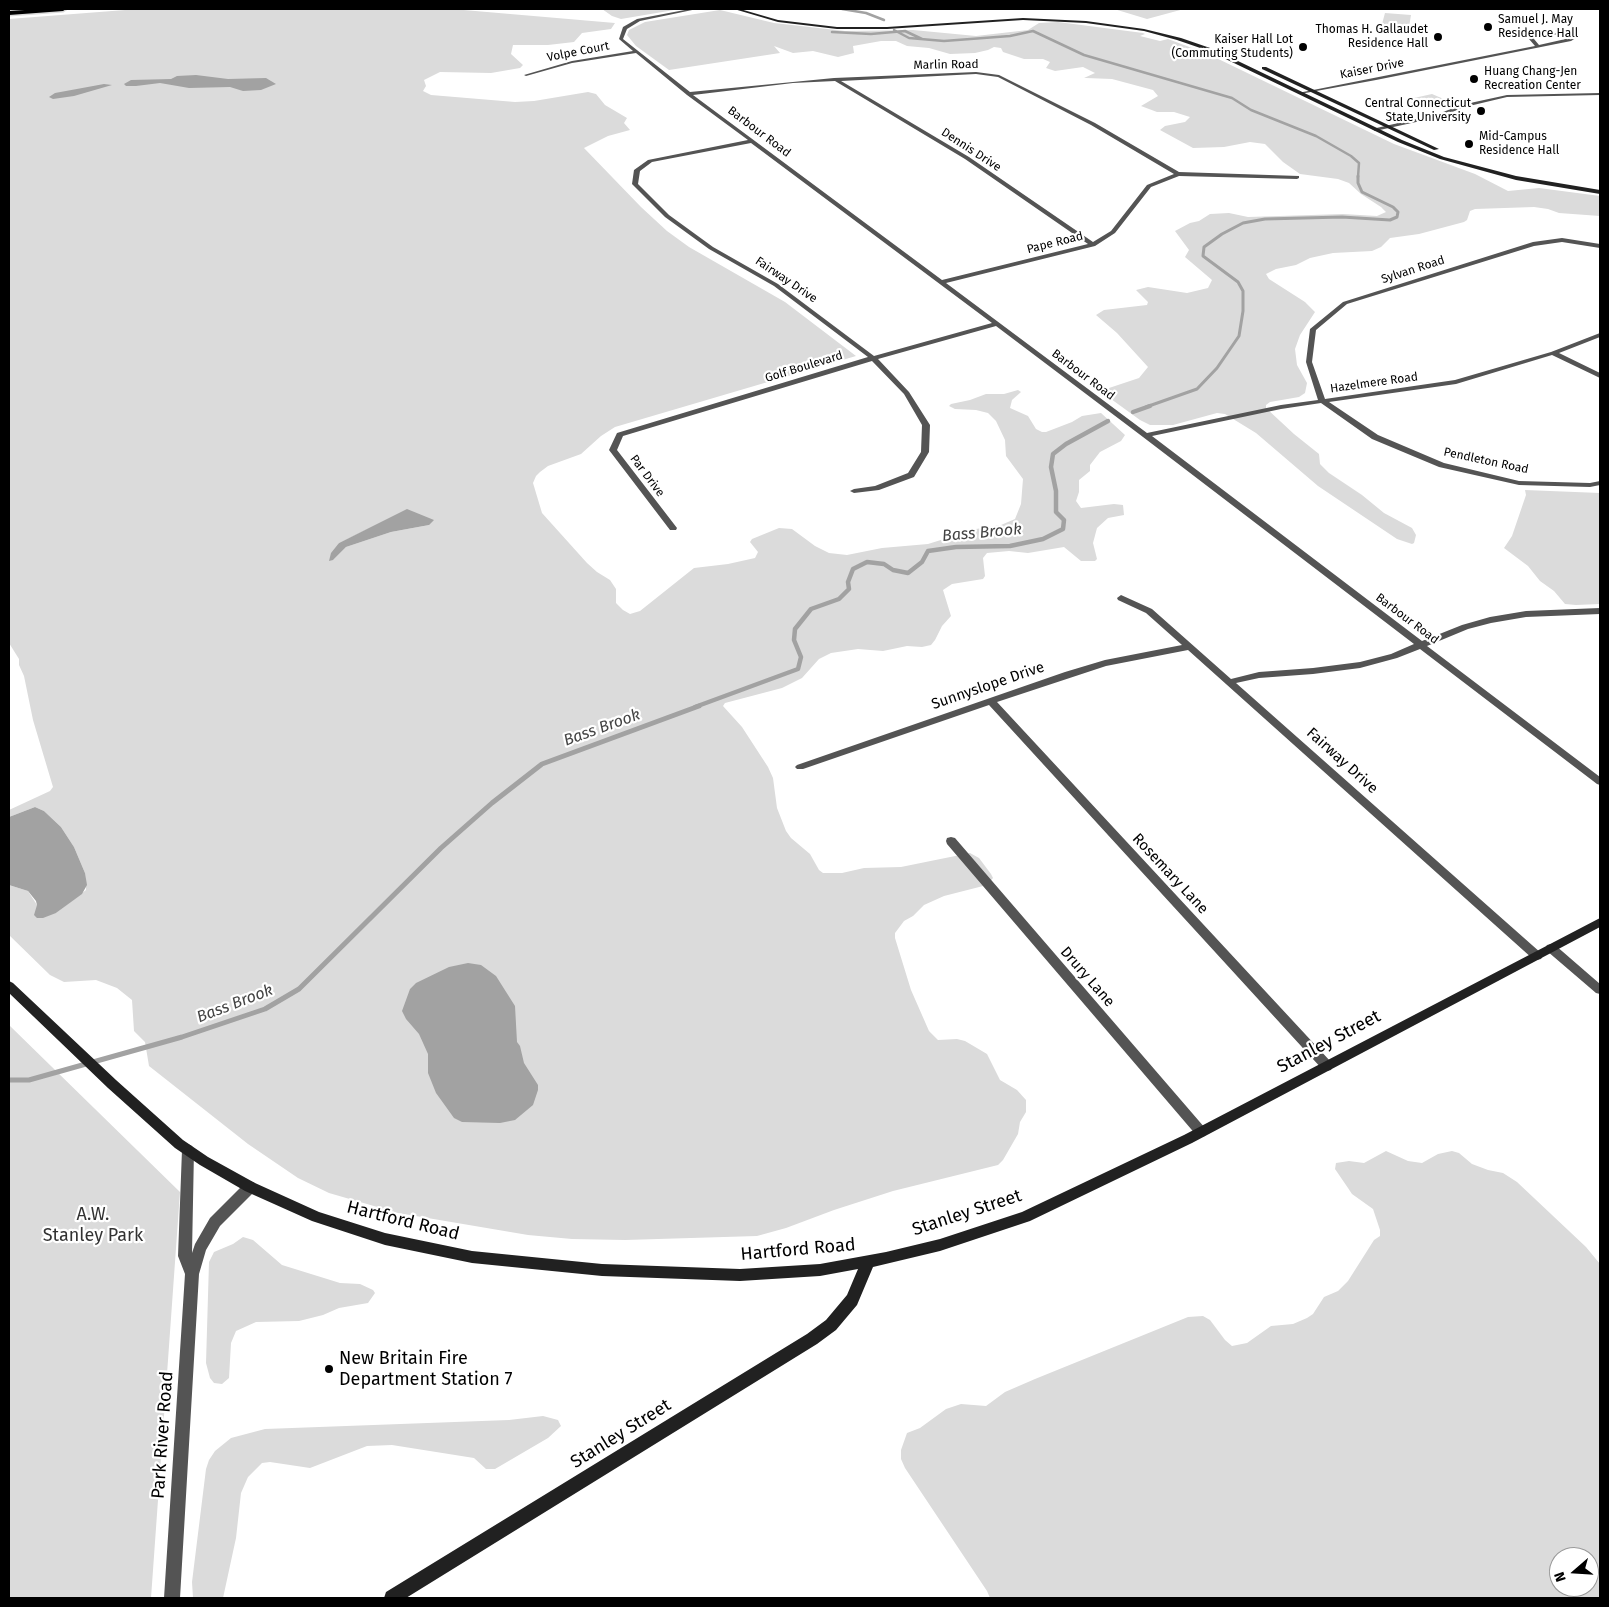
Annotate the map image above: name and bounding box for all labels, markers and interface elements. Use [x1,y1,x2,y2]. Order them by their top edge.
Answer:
place label: Samuel J. May Residence Hall [1498,13,1578,41]
marker: Samuel J. May Residence Hall [1482,21,1494,33]
place label: Thomas H. Gallaudet Residence Hall [1316,23,1428,51]
marker: Thomas H. Gallaudet Residence Hall [1432,31,1444,43]
place label: Kaiser Hall Lot (Commuting Students) [1171,33,1293,61]
street label: Volpe Court [546,39,610,65]
marker: Kaiser Hall Lot (Commuting Students) [1297,41,1309,53]
street label: Kaiser Drive [1339,56,1405,82]
street label: Marlin Road [913,57,979,73]
place label: Huang Chang-Jen Recreation Center [1484,65,1581,93]
marker: Huang Chang-Jen Recreation Center [1468,73,1480,85]
place label: Central Connecticut State University [1365,97,1471,125]
street label: Barbour Road [725,104,793,160]
marker: Central Connecticut State University [1475,105,1487,117]
street label: Dennis Drive [938,125,1004,175]
place label: Mid-Campus Residence Hall [1479,130,1559,158]
marker: Mid-Campus Residence Hall [1463,138,1475,150]
street label: Pape Road [1025,229,1085,257]
street label: Sylvan Road [1379,253,1447,287]
street label: Fairway Drive [752,254,820,306]
street label: Barbour Road [1049,347,1117,403]
street label: Golf Boulevard [764,348,844,386]
street label: Hazelmere Road [1329,370,1419,396]
street label: Pendleton Road [1442,445,1530,477]
street label: Par Drive [627,452,667,500]
water label: Bass Brook [941,520,1023,546]
street label: Barbour Road [1373,591,1441,647]
street label: Sunnyslope Drive [929,658,1047,714]
water label: Bass Brook [561,705,643,751]
street label: Fairway Drive [1303,724,1381,798]
street label: Rosemary Lane [1128,830,1212,918]
street label: Drury Lane [1056,943,1118,1011]
water label: Bass Brook [194,981,276,1027]
street label: Stanley Street [1274,1006,1384,1078]
street label: Stanley Street [909,1185,1025,1241]
street label: Hartford Road [344,1197,462,1245]
park label: A.W. Stanley Park [43,1204,143,1246]
street label: Hartford Road [740,1234,856,1266]
place label: New Britain Fire Department Station 7 [339,1348,513,1390]
marker: New Britain Fire Department Station 7 [323,1363,335,1375]
street label: Park River Road [148,1370,178,1500]
street label: Stanley Street [567,1395,675,1473]
north arrow [1549,1547,1599,1597]
text: N [1551,1570,1570,1584]

